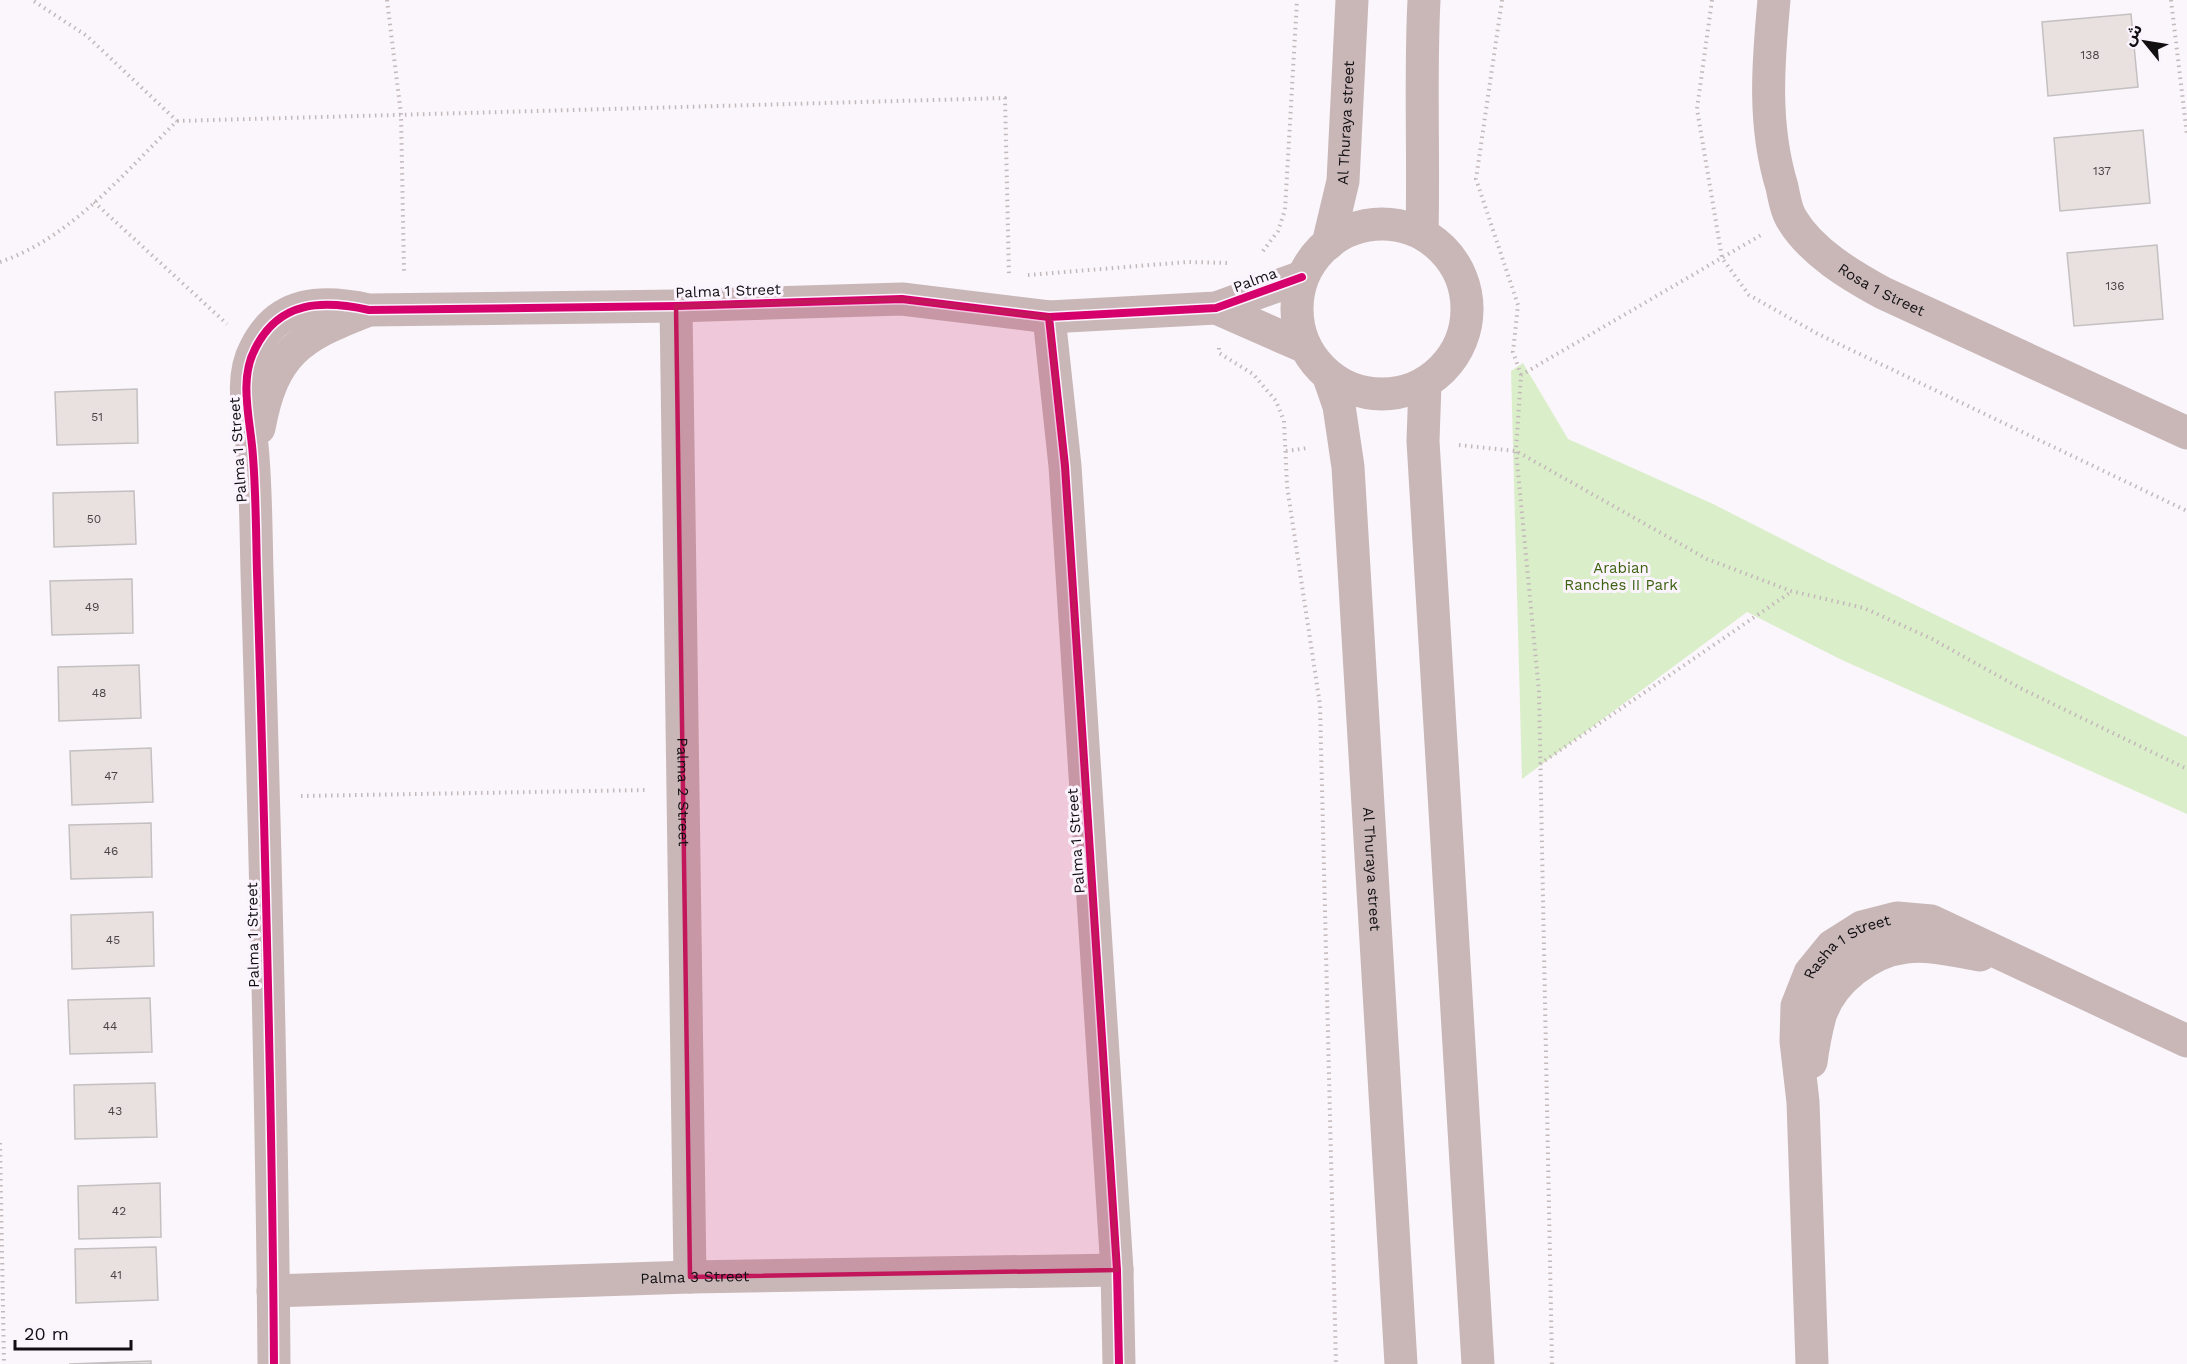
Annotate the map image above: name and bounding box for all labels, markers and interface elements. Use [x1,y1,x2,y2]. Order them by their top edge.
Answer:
north arrow [2115,12,2175,72]
text: ش [2119,20,2146,49]
house number: 138 [2080,48,2100,62]
street label: Al Thuraya street [1334,60,1358,185]
house number: 137 [2093,164,2111,178]
street label: Rosa 1 Street [1834,259,1928,320]
street label: Palma [1231,264,1280,296]
house number: 136 [2106,279,2124,293]
street label: Palma 1 Street [675,280,782,302]
street label: Palma 1 Street [225,396,251,503]
house number: 51 [91,410,103,424]
house number: 50 [87,512,101,526]
park label: Arabian Ranches II Park [1564,559,1678,594]
house number: 49 [85,600,99,614]
house number: 48 [92,686,106,700]
street label: Palma 2 Street [673,737,693,847]
house number: 47 [104,769,118,783]
street label: Palma 1 Street [1063,787,1089,894]
street label: Al Thuraya street [1359,806,1384,932]
house number: 46 [104,844,118,858]
street label: Palma 1 Street [243,881,263,988]
street label: Rasha 1 Street [1800,911,1893,981]
house number: 45 [106,933,120,947]
house number: 44 [103,1019,117,1033]
house number: 43 [108,1104,122,1118]
house number: 42 [112,1204,126,1218]
street label: Palma 3 Street [640,1267,750,1288]
house number: 41 [110,1268,122,1282]
scale bar [15,1313,130,1351]
text: 20 m [24,1323,69,1344]

